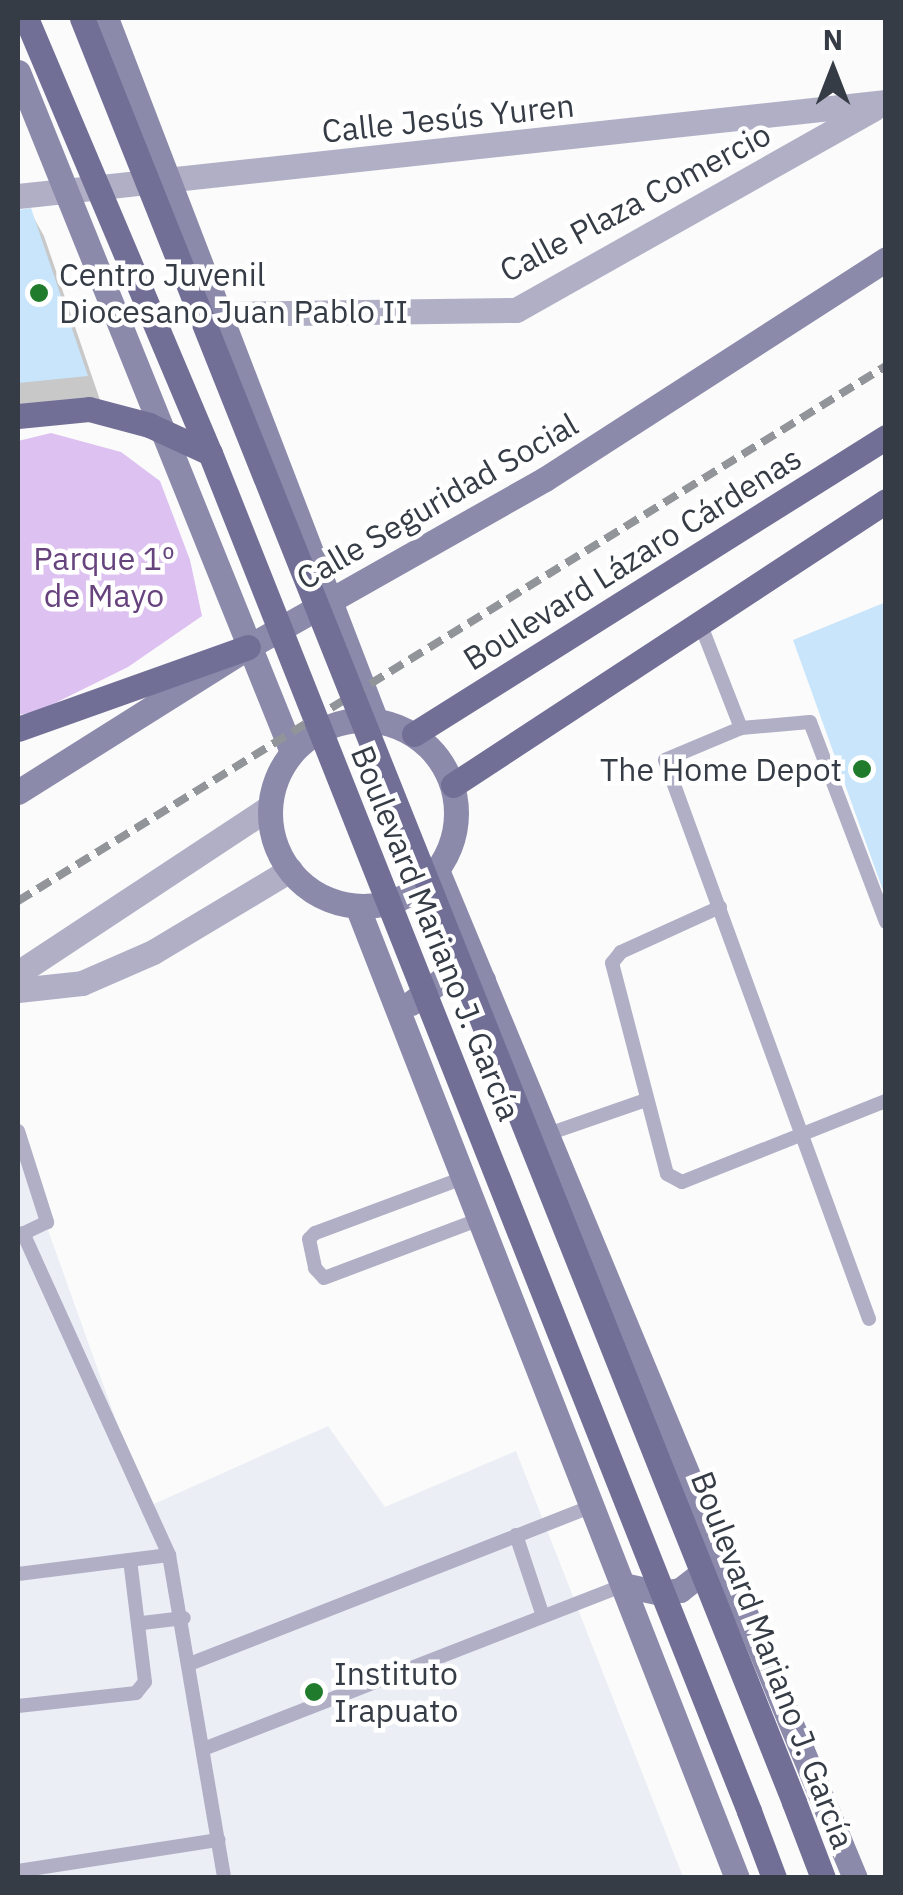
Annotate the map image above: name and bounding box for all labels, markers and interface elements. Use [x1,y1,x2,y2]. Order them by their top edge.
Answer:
north arrow [783,20,883,120]
text: N [823,21,843,58]
street label: Calle Jesús Yuren [320,86,576,150]
street label: Calle Plaza Comercio [493,114,777,290]
place label: Centro Juvenil Diocesano Juan Pablo II [59,256,408,331]
marker: Centro Juvenil Diocesano Juan Pablo II [28,282,50,304]
street label: Calle Seguridad Social [290,405,584,597]
street label: Boulevard Lázaro Cárdenas [456,438,808,678]
park label: Parque 1º de Mayo [33,540,175,615]
street label: Boulevard Mariano J. García [343,740,529,1126]
place label: The Home Depot [600,750,842,788]
marker: The Home Depot [851,758,873,780]
street label: Boulevard Mariano J. García [683,1466,863,1854]
place label: Instituto Irapuato [334,1655,458,1730]
marker: Instituto Irapuato [303,1681,325,1703]

